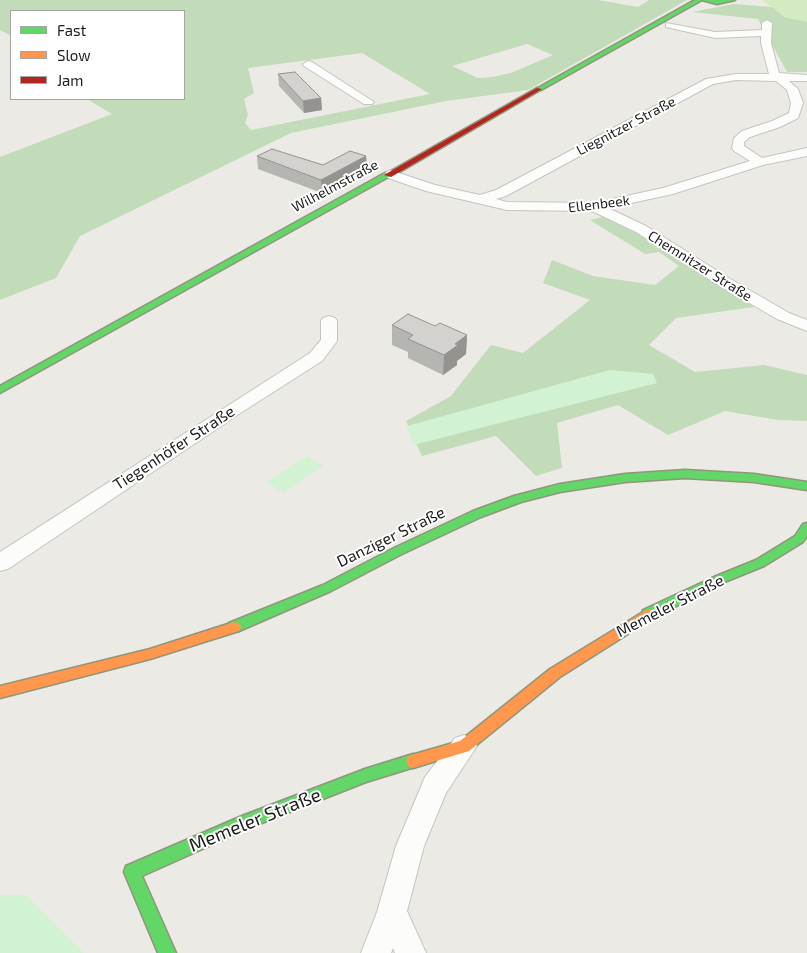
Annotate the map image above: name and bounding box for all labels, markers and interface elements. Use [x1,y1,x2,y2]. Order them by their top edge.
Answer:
legend [10,10,185,100]
text: Fast [57,21,86,39]
text: Slow [57,46,91,64]
text: Jam [57,71,83,89]
street label: Liegnitzer Straße [574,93,678,159]
street label: Wilhelmstraße [289,156,381,216]
street label: Ellenbeek [567,192,631,216]
street label: Chemnitzer Straße [645,227,755,305]
street label: Tiegenhöfer Straße [110,402,238,494]
street label: Danziger Straße [334,503,448,571]
street label: Memeler Straße [613,571,727,641]
street label: Memeler Straße [186,783,324,857]

